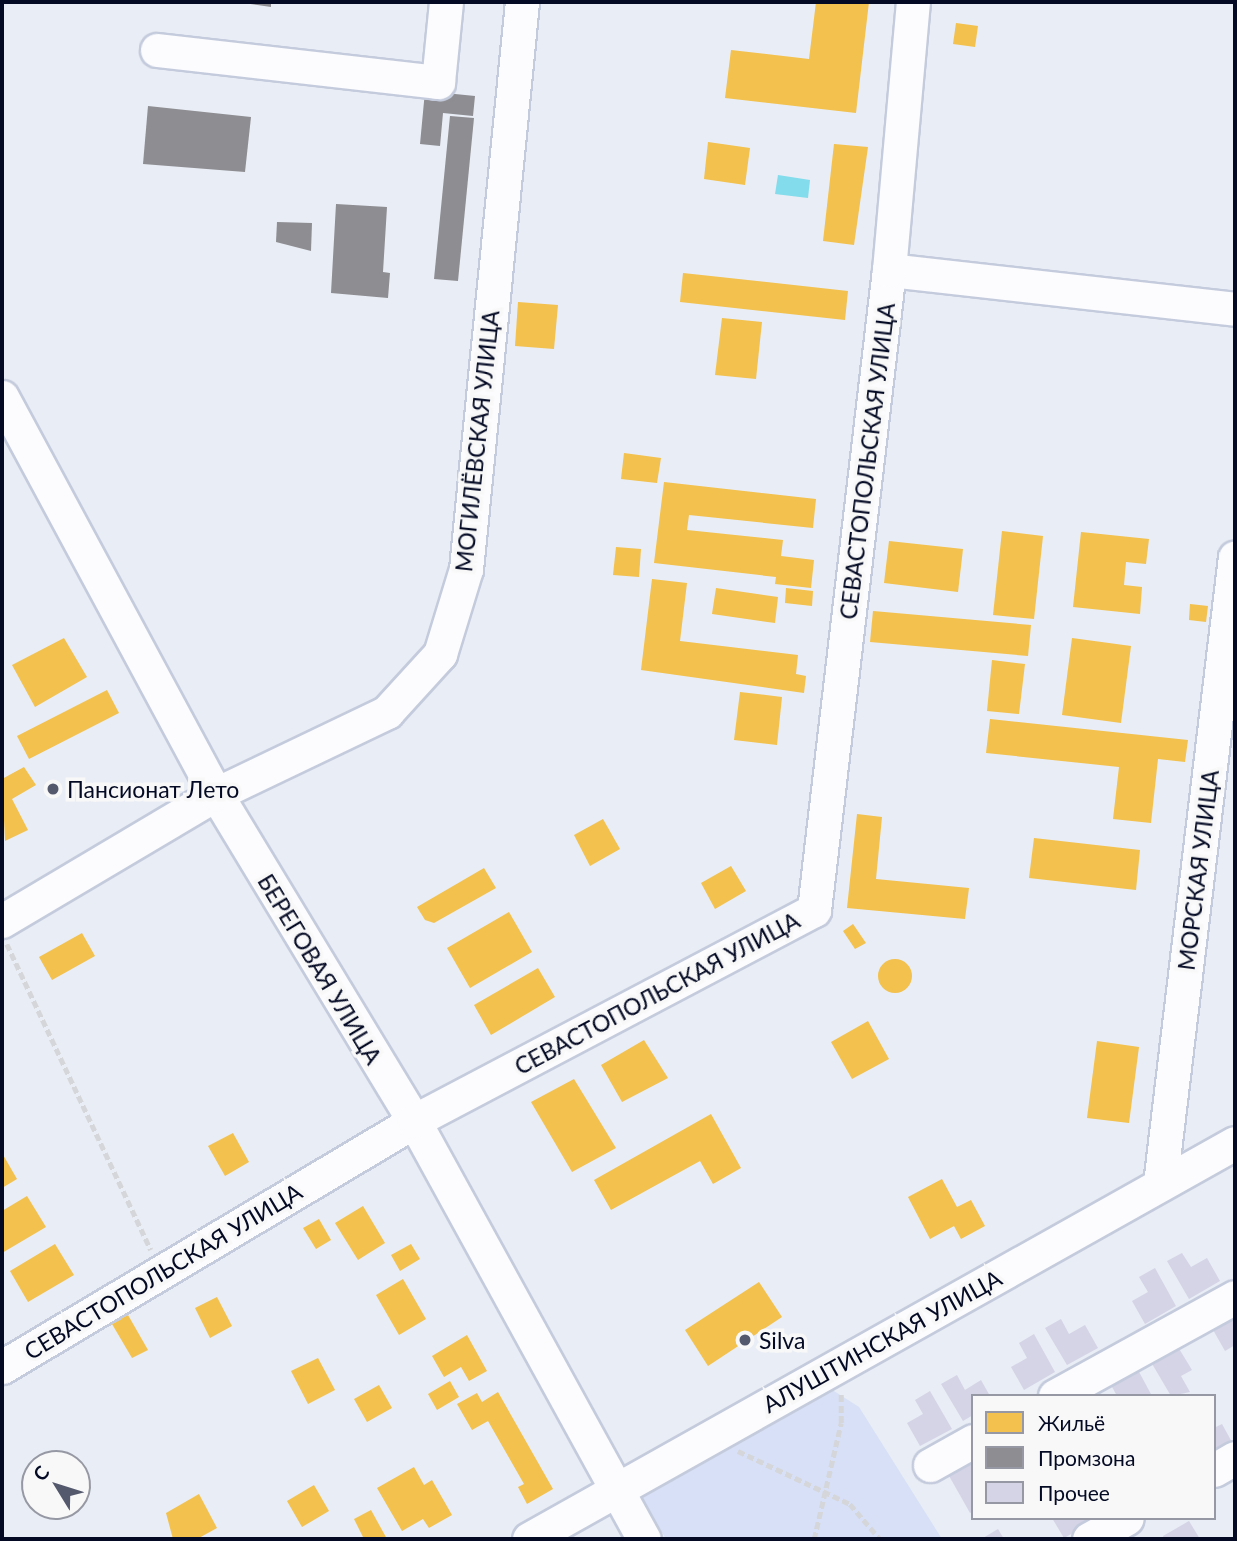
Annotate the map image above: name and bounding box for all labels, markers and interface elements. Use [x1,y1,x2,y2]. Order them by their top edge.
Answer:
street label: СЕВАСТОПОЛЬСКАЯ УЛИЦА [834,301,900,621]
street label: МОГИЛЁВСКАЯ УЛИЦА [450,309,504,573]
street label: МОРСКАЯ УЛИЦА [1172,768,1224,972]
place label: Пансионат Лето [67,775,239,803]
marker: Пансионат Лето [45,781,61,797]
street label: БЕРЕГОВАЯ УЛИЦА [252,869,388,1069]
street label: СЕВАСТОПОЛЬСКАЯ УЛИЦА [510,906,804,1080]
street label: СЕВАСТОПОЛЬСКАЯ УЛИЦА [19,1177,307,1365]
street label: АЛУШТИНСКАЯ УЛИЦА [758,1264,1006,1418]
place label: Silva [759,1326,805,1354]
marker: Silva [737,1332,753,1348]
legend [971,1394,1216,1520]
text: Жильё [1038,1410,1105,1435]
text: Промзона [1038,1445,1135,1470]
north arrow [21,1450,91,1520]
text: С [28,1461,54,1485]
text: Прочее [1038,1480,1110,1505]

